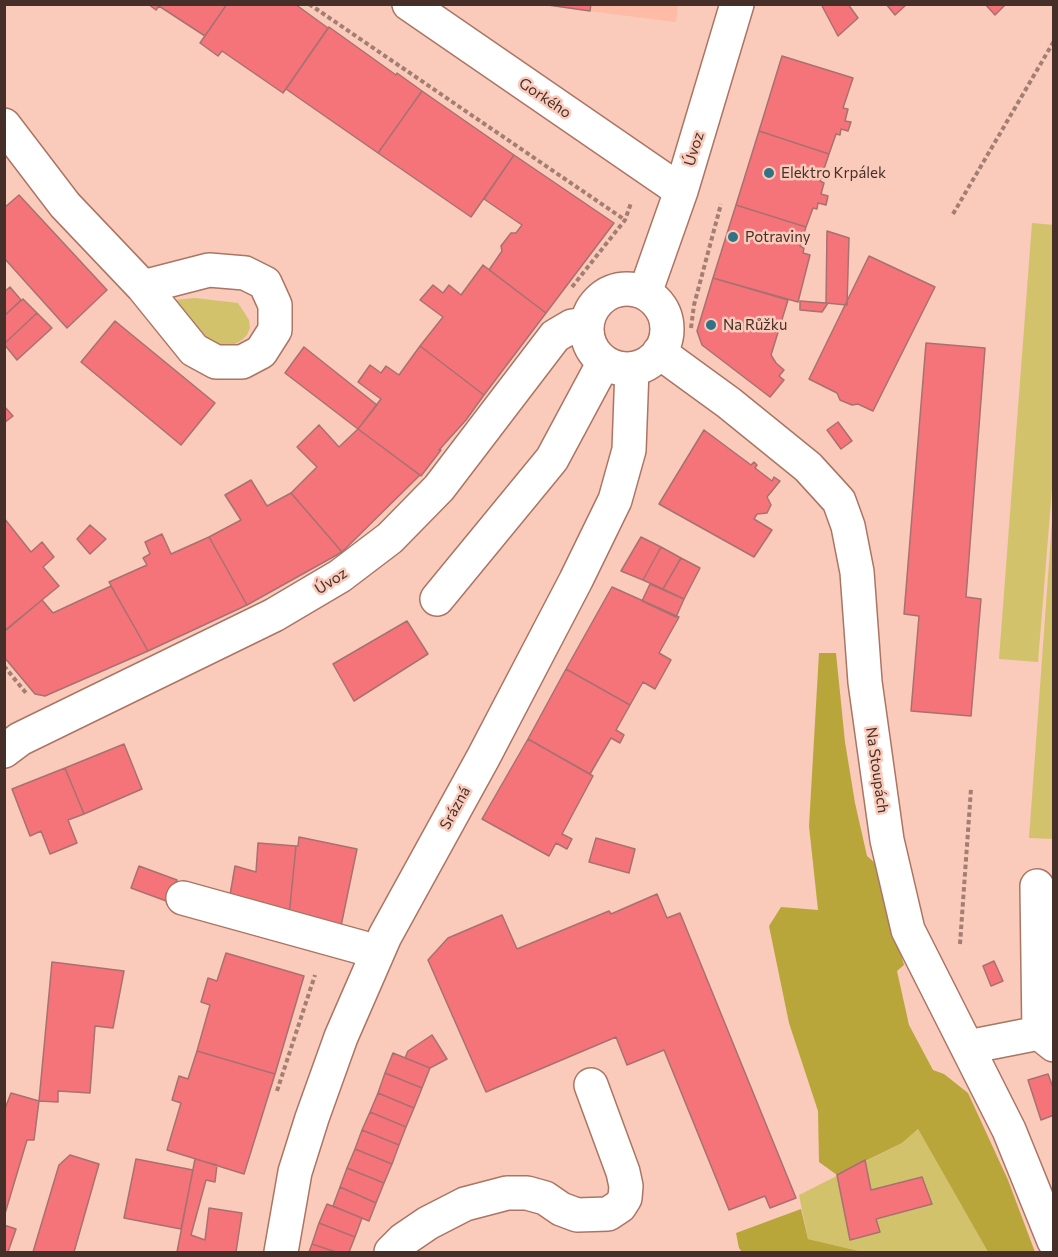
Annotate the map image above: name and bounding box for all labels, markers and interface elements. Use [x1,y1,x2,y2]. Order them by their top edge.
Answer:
street label: Gorkého [515,74,575,122]
street label: Úvoz [680,130,708,168]
place label: Elektro Krpálek [781,164,886,182]
marker: Elektro Krpálek [762,166,776,180]
place label: Potraviny [745,228,810,246]
marker: Potraviny [726,230,740,244]
place label: Na Růžku [723,316,787,334]
marker: Na Růžku [704,318,718,332]
street label: Úvoz [312,564,350,598]
street label: Na Stoupách [862,726,892,814]
street label: Srázná [436,783,474,833]

